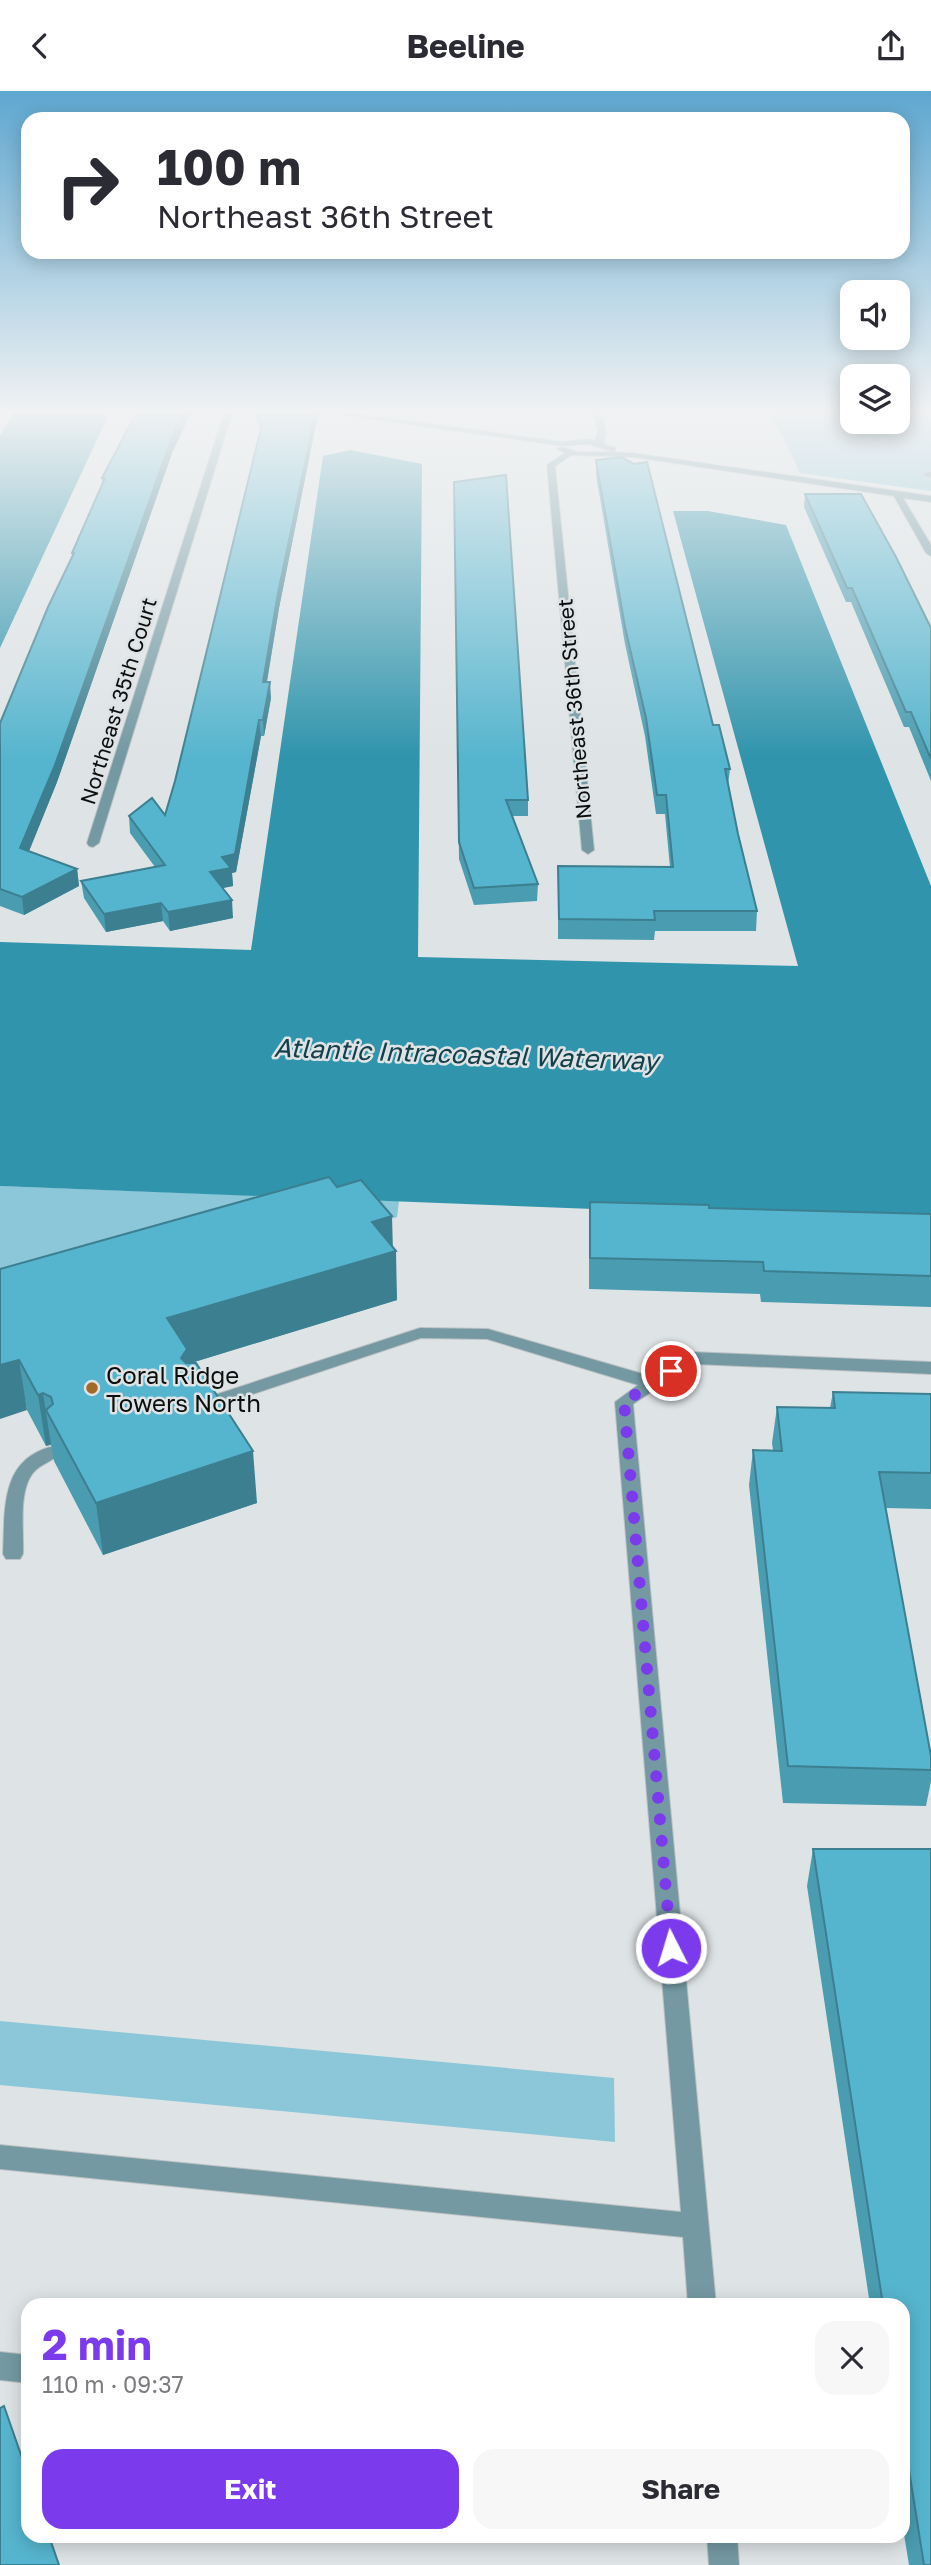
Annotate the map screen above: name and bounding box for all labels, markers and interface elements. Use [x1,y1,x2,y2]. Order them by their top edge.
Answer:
icon: back [21,27,59,65]
text: Beeline [406,27,525,65]
icon: share [872,27,910,65]
text: 100 m [157,137,301,196]
icon: right [42,140,133,231]
text: Northeast 36th Street [157,197,494,235]
map controls [840,280,910,434]
button: sound [840,280,910,350]
button: layers [840,364,910,434]
street label: Northeast 35th Court [74,594,162,808]
street label: Northeast 36th Street [551,598,597,820]
water label: Atlantic Intracoastal Waterway [273,1032,662,1076]
pin [641,1341,701,1401]
icon: arrive [652,1352,690,1390]
place label: Coral Ridge Towers North [106,1360,261,1417]
marker: Coral Ridge Towers North [84,1380,100,1396]
position arrow [634,1911,708,1985]
text: 2 min [42,2319,152,2369]
button: close [815,2321,889,2395]
text: 110 m · 09:37 [42,2370,184,2398]
button: Exit [42,2449,459,2529]
button: Share [473,2449,889,2529]

